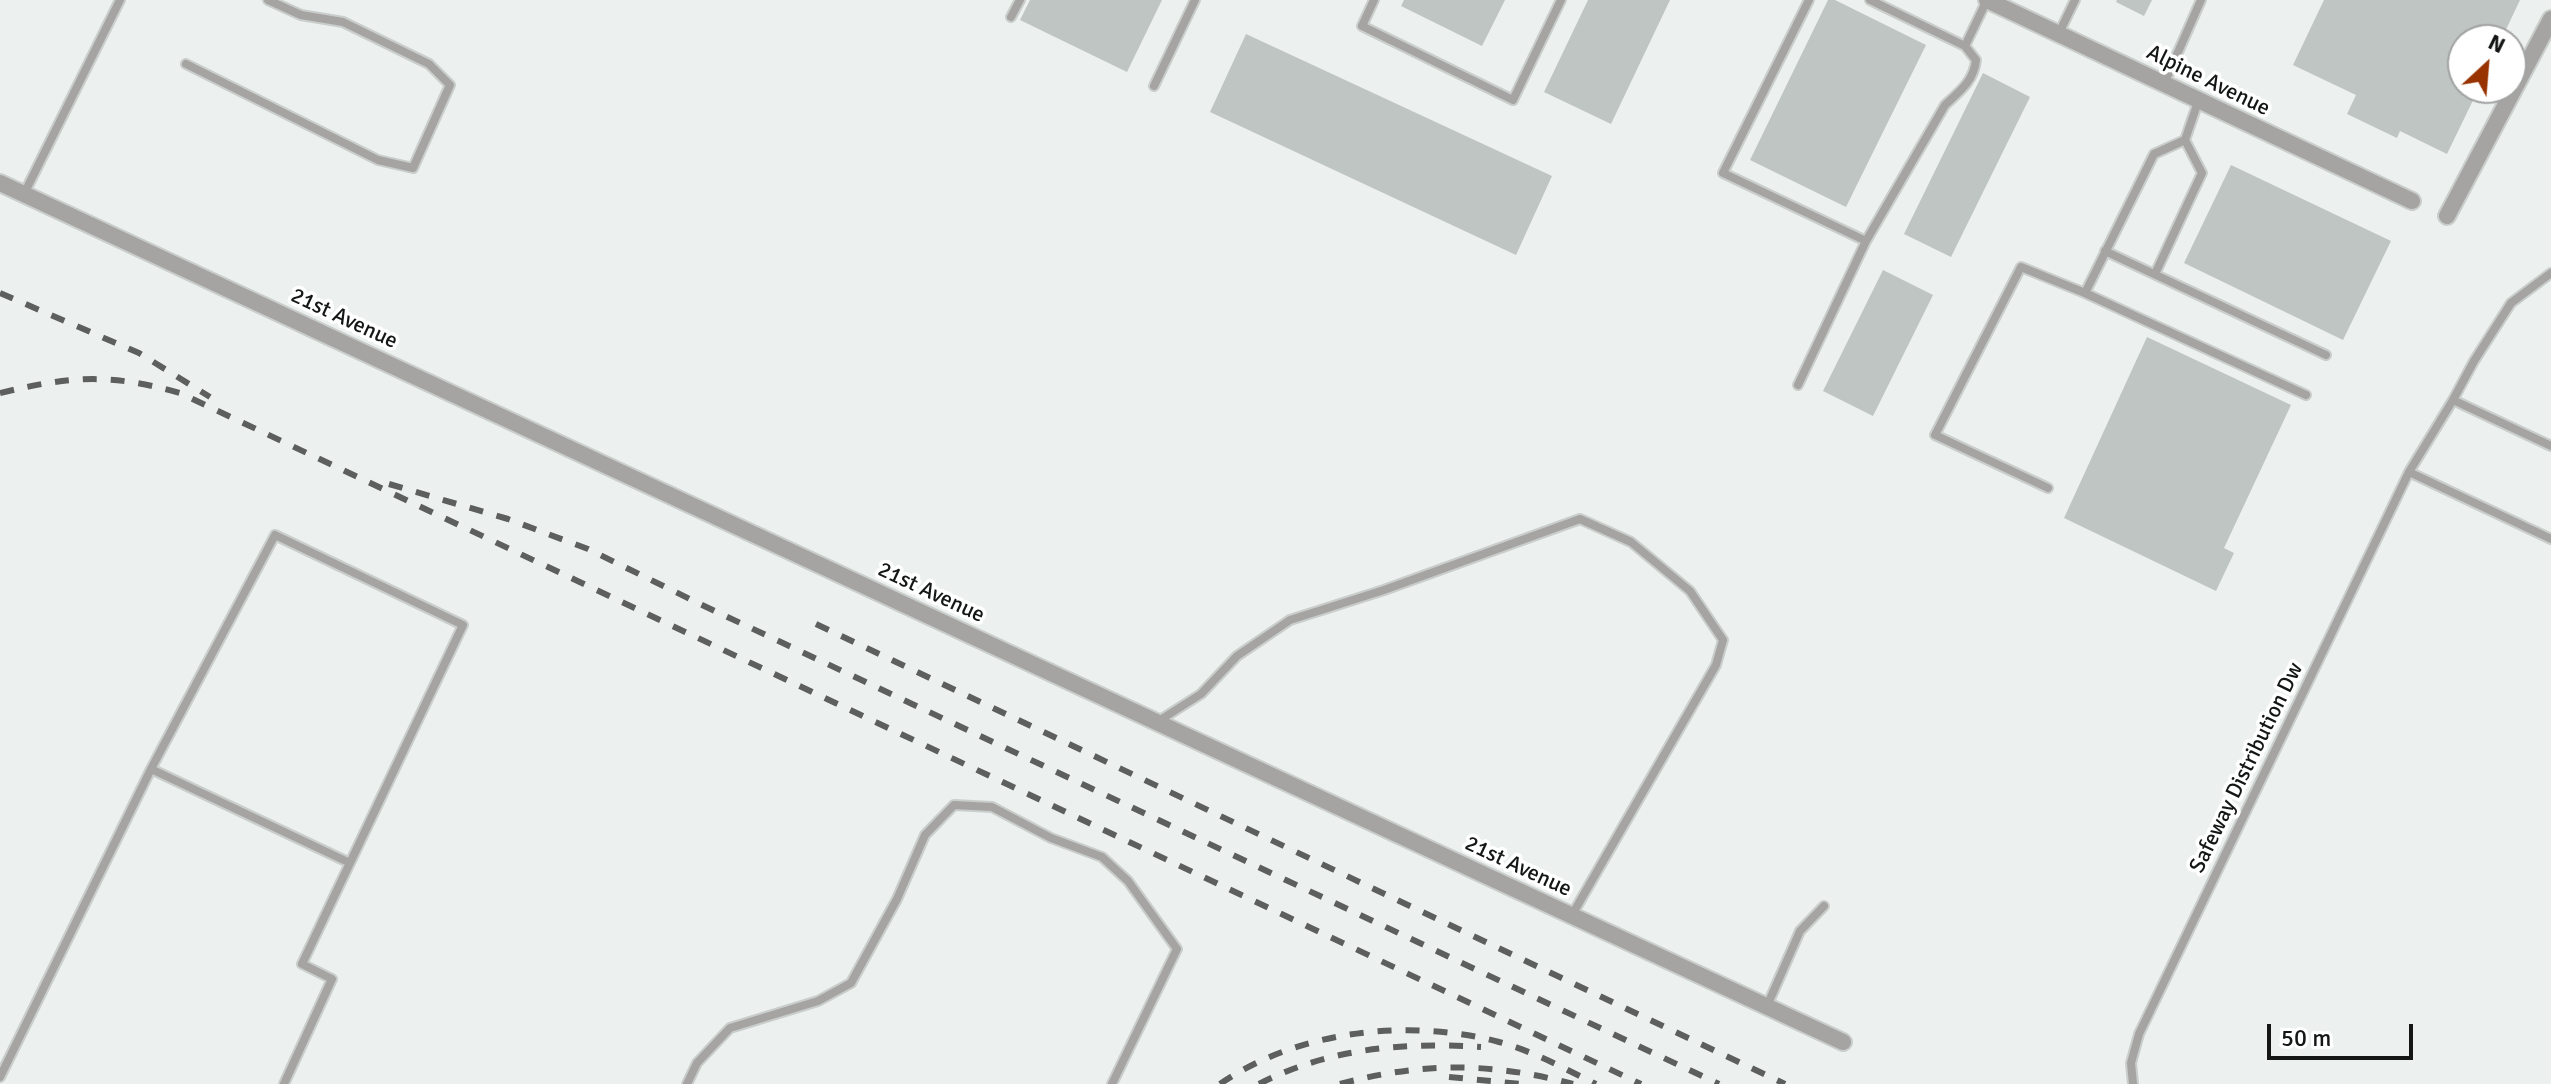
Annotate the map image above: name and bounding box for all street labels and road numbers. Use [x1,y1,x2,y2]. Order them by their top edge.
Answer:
street label: Alpine Avenue [2142,40,2274,122]
street label: 21st Avenue [286,283,402,355]
street label: 21st Avenue [873,557,989,629]
street label: Safeway Distribution Dw [2185,658,2309,878]
street label: 21st Avenue [1460,831,1576,903]

